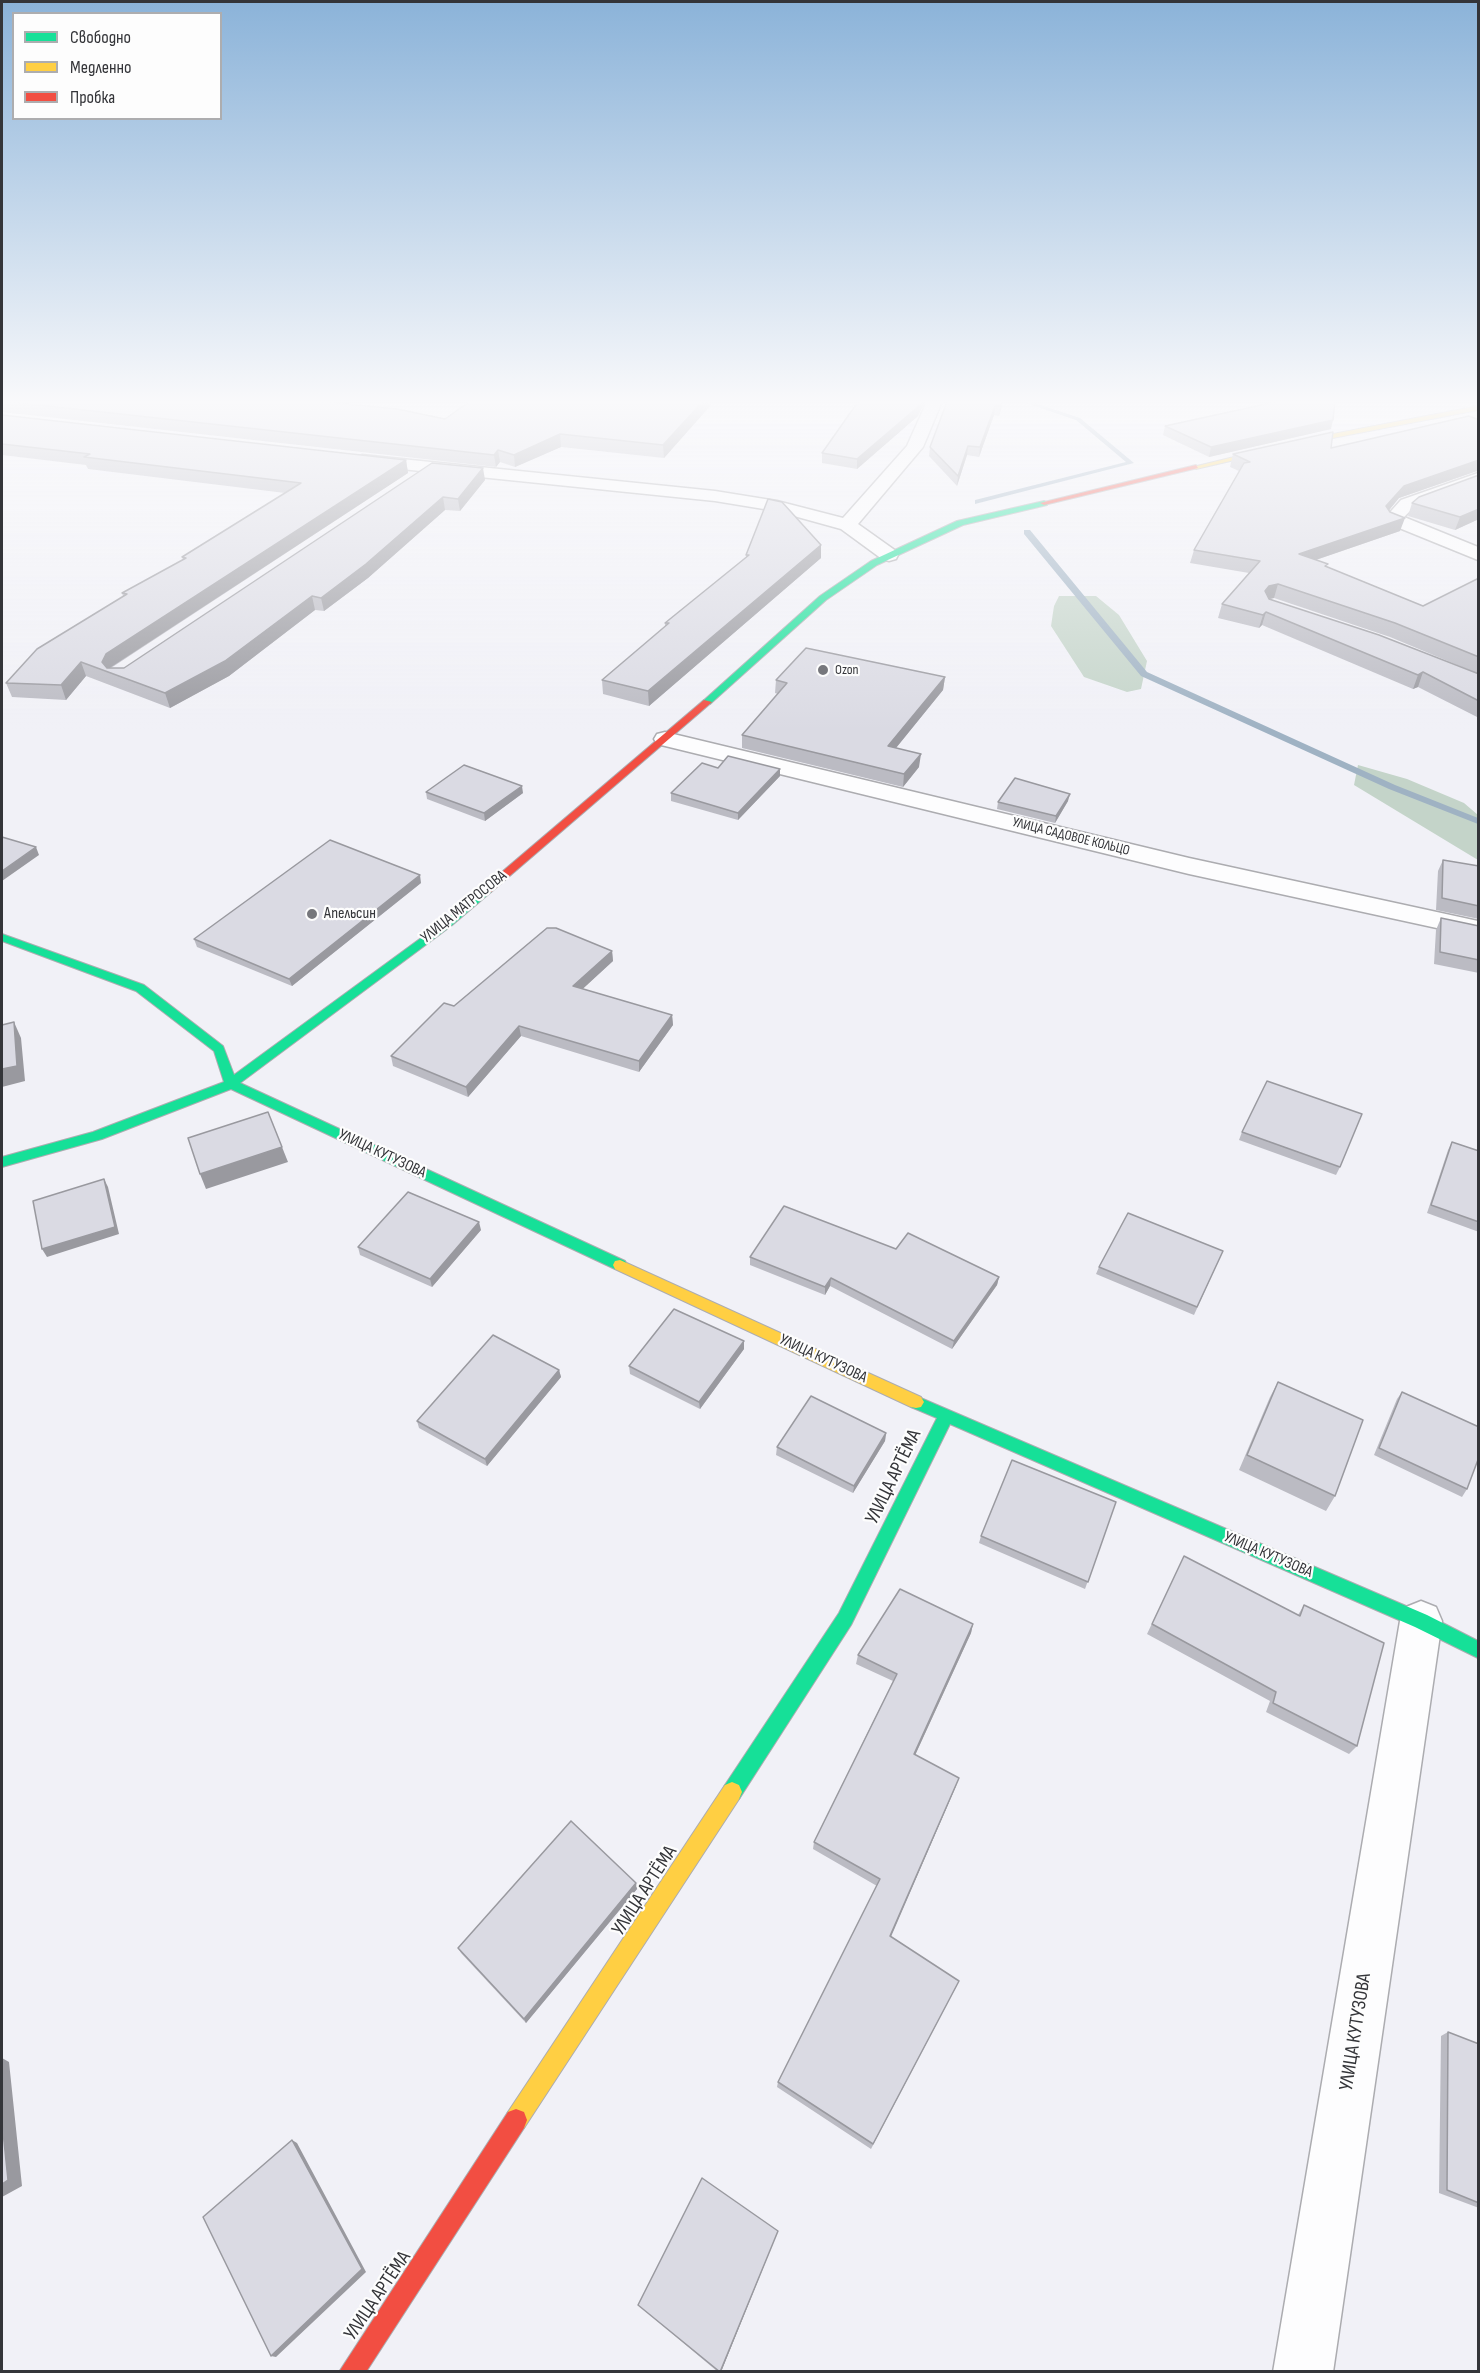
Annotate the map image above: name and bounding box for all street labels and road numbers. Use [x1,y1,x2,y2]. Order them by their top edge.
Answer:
street label: УЛИЦА САДОВОЕ КОЛЬЦО [1011,814,1131,860]
street label: УЛИЦА МАТРОСОВА [417,867,511,947]
street label: УЛИЦА КУТУЗОВА [335,1125,429,1183]
street label: УЛИЦА КУТУЗОВА [776,1330,870,1388]
street label: УЛИЦА АРТЁМА [861,1426,927,1528]
street label: УЛИЦА КУТУЗОВА [1221,1528,1315,1582]
street label: УЛИЦА АРТЁМА [607,1842,683,1940]
street label: УЛИЦА КУТУЗОВА [1335,1972,1377,2092]
street label: УЛИЦА АРТЁМА [340,2247,416,2345]

